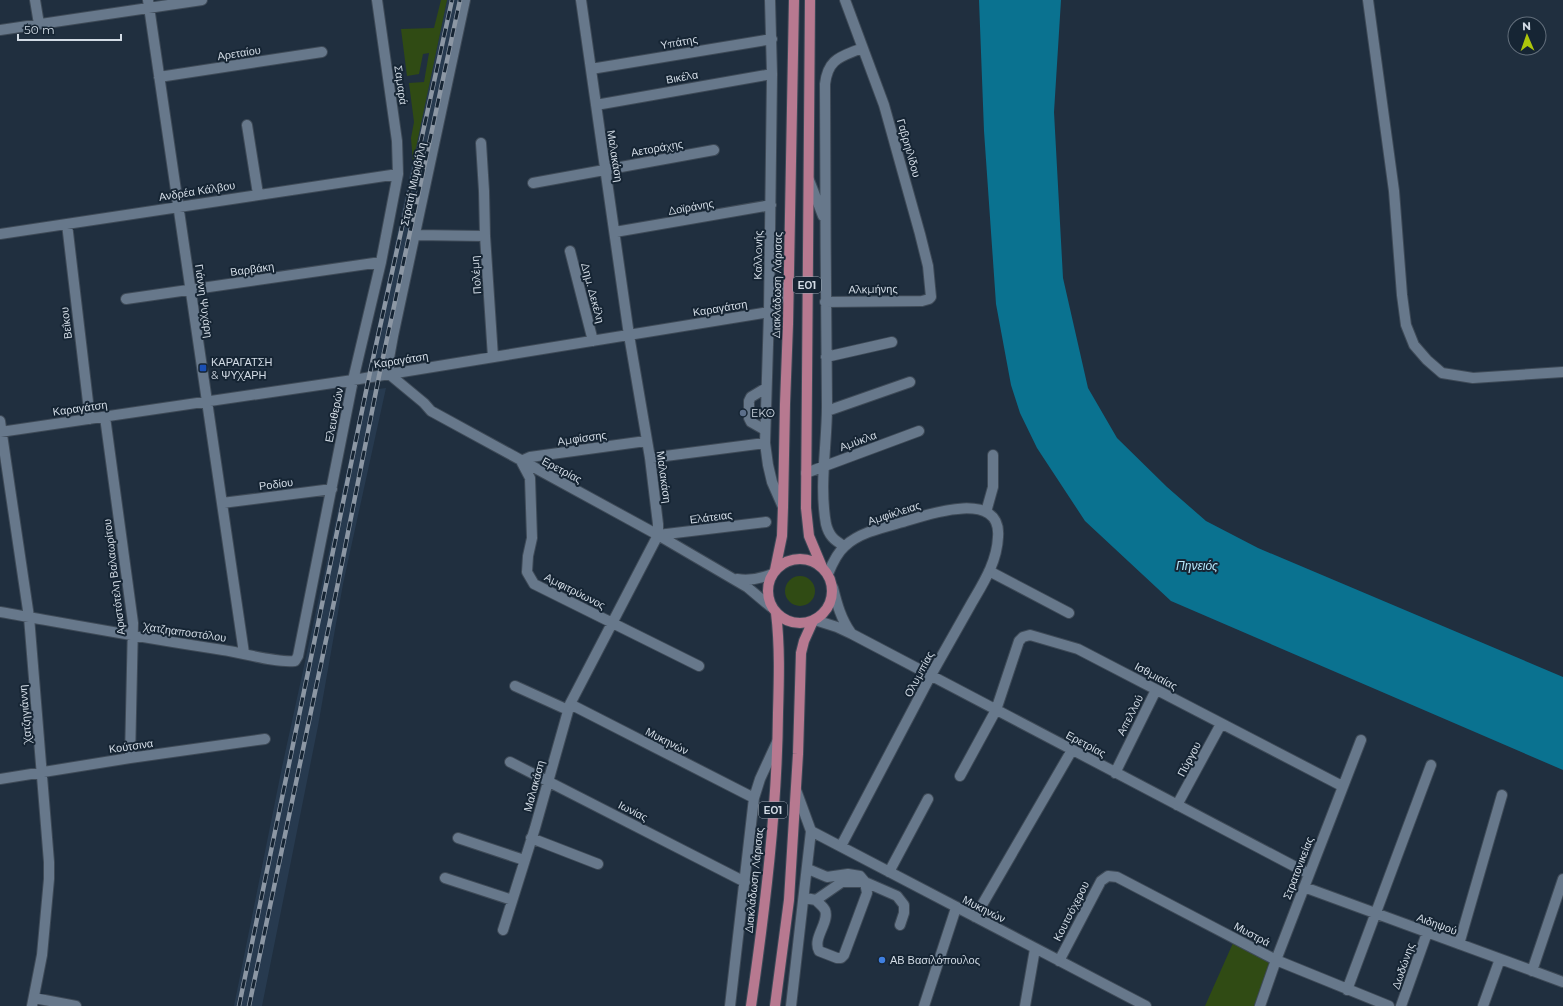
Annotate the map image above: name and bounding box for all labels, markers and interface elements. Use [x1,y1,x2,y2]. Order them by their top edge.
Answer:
scale bar [18,16,121,42]
north arrow [1507,16,1547,56]
text: N [1522,19,1531,33]
text: 50 m [24,22,55,37]
street label: Υπάτης [659,32,699,52]
street label: Αρεταίου [216,43,262,63]
street label: Σαμαρά [391,64,411,106]
street label: Βικέλα [665,67,700,87]
street label: Γαβρηιλίδου [894,117,924,179]
street label: Μαλακάση [604,129,626,183]
street label: Αετοράχης [630,137,684,159]
street label: Στρατή Μυριβήλη [397,141,429,227]
street label: Ανδρέα Κάλβου [158,178,236,204]
street label: Δοϊράνης [667,196,715,218]
street label: Καλλoνής [751,230,765,280]
street label: Διακλάδωση Λάρισας [769,232,785,338]
street label: Πολέμη [468,255,484,295]
street label: Βαρβάκη [229,259,275,279]
street label: Δημ. Δεκέλη [578,261,608,325]
street label: Γιάννη Ψυχάρη [192,263,216,339]
road number: ΕΟ1 [793,277,821,293]
street label: Αλκμήνης [848,282,898,296]
street label: Καραγάτση [692,297,748,319]
street label: Βεΐκου [57,306,75,340]
street label: Καραγάτση [373,349,429,371]
place label: ΚΑΡΑΓΑΤΣΗ & ΨΥΧΑΡΗ [211,355,273,382]
marker: ΚΑΡΑΓΑΤΣΗ & ΨΥΧΑΡΗ [198,363,208,373]
street label: Ελευθερών [322,386,346,444]
street label: Καραγάτση [52,397,108,419]
place label: EKO [751,406,775,420]
marker: EKO [738,408,748,418]
street label: Αμφίσσης [557,428,607,448]
street label: Αμύκλα [837,428,879,454]
street label: Μαλακάση [653,450,675,504]
street label: Ερετρίας [540,454,584,486]
street label: Ροδίου [258,475,294,493]
street label: Αμφίκλειας [866,498,922,528]
street label: Ελάτειας [689,507,733,527]
street label: Αριστότελη Βαλαωρίτου [100,518,128,636]
water label: Πηνειός [1176,558,1218,573]
street label: Αμφιτρύωνος [542,570,608,612]
street label: Χατζηαποστόλου [141,619,227,645]
street label: Ολυμπίας [901,649,937,699]
street label: Ισθμιαίας [1132,659,1180,693]
street label: Χατζηγιάννη [15,684,35,746]
street label: Απελλού [1114,692,1146,738]
street label: Μυκηνών [643,724,691,758]
street label: Ερετρίας [1064,728,1108,760]
street label: Κούτσινα [108,736,155,756]
street label: Πύργου [1174,739,1204,779]
street label: Μαλακάση [520,759,548,813]
street label: Ιωνίας [616,798,650,824]
road number: ΕΟ1 [759,802,787,818]
street label: Διακλάδωση Λάρισας [741,826,767,934]
street label: Στρατονικείας [1280,835,1316,901]
street label: Κουτσόχερου [1050,879,1092,943]
street label: Μυκηνών [960,892,1008,926]
street label: Αιδηψού [1415,910,1459,938]
street label: Μυστρά [1232,919,1273,950]
street label: Δωδώνης [1389,941,1417,991]
place label: ΑΒ Βασιλόπουλος [890,953,980,967]
marker: ΑΒ Βασιλόπουλος [877,955,887,965]

